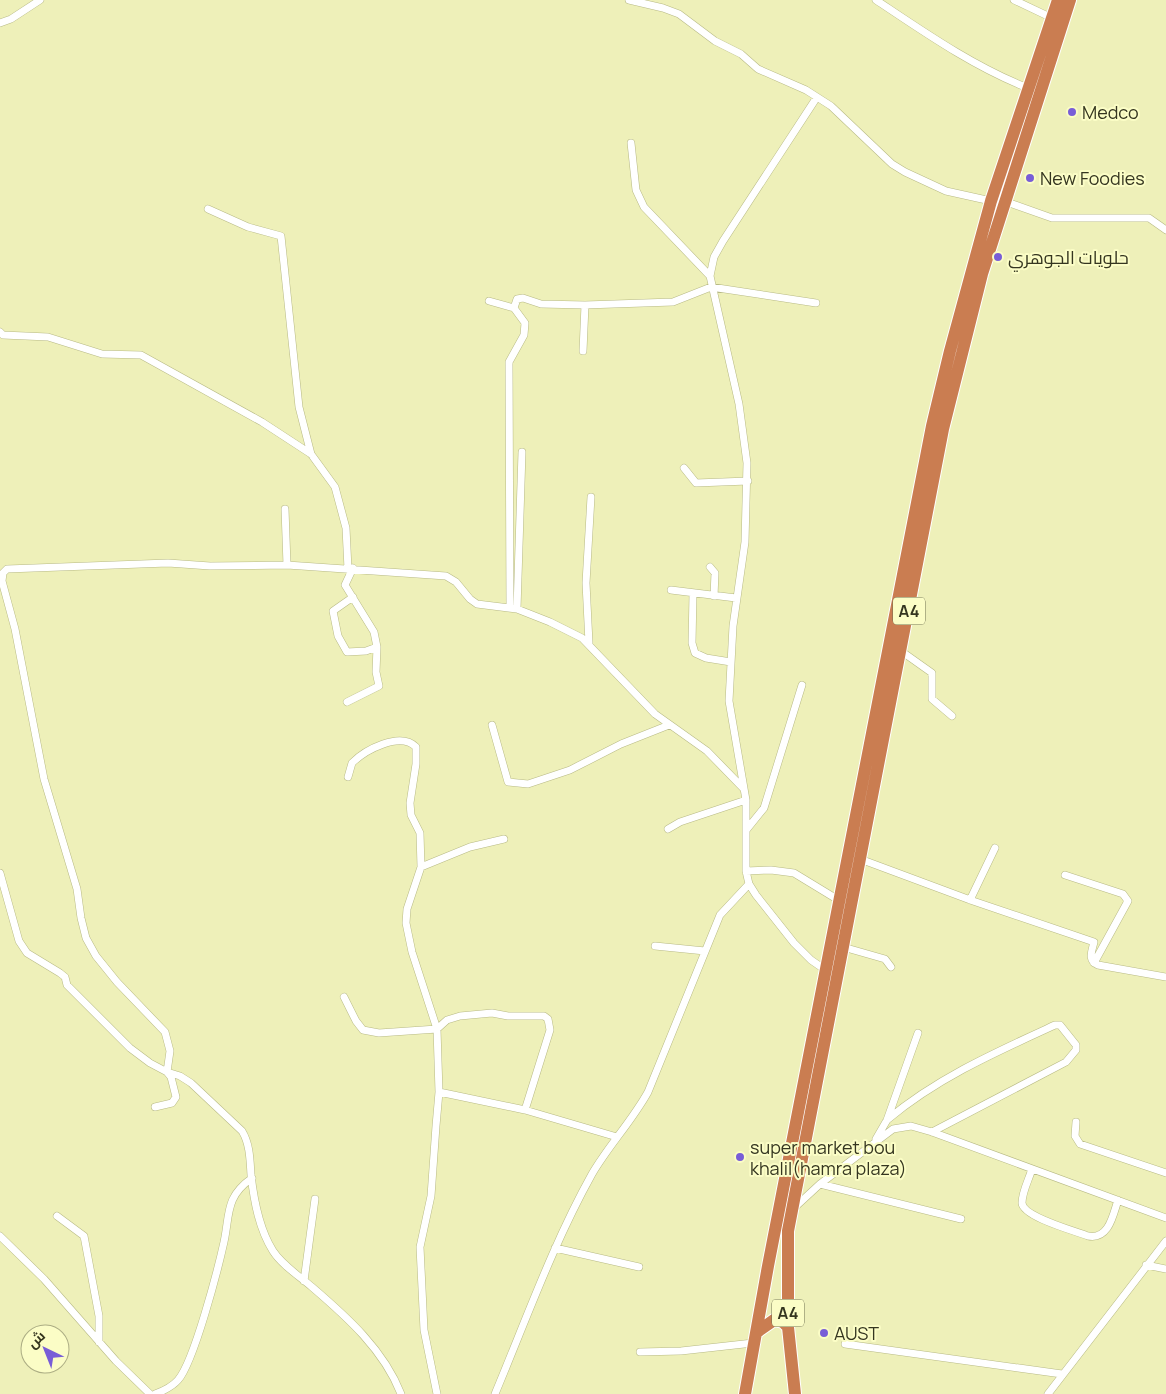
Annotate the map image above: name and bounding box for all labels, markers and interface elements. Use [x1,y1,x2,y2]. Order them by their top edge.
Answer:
place label: Medco [1082,100,1139,124]
marker: Medco [1066,106,1078,118]
place label: New Foodies [1040,166,1145,190]
marker: New Foodies [1024,172,1036,184]
place label: حلويات الجوهري [1008,245,1129,272]
marker: حلويات الجوهري [992,251,1004,263]
road number: A4 [893,598,925,624]
place label: super market bou khalil(hamra plaza) [750,1135,907,1180]
marker: super market bou khalil(hamra plaza) [734,1151,746,1163]
road number: A4 [772,1300,804,1326]
place label: AUST [834,1321,879,1345]
north arrow [20,1324,70,1374]
text: ش [23,1326,49,1352]
marker: AUST [818,1327,830,1339]

